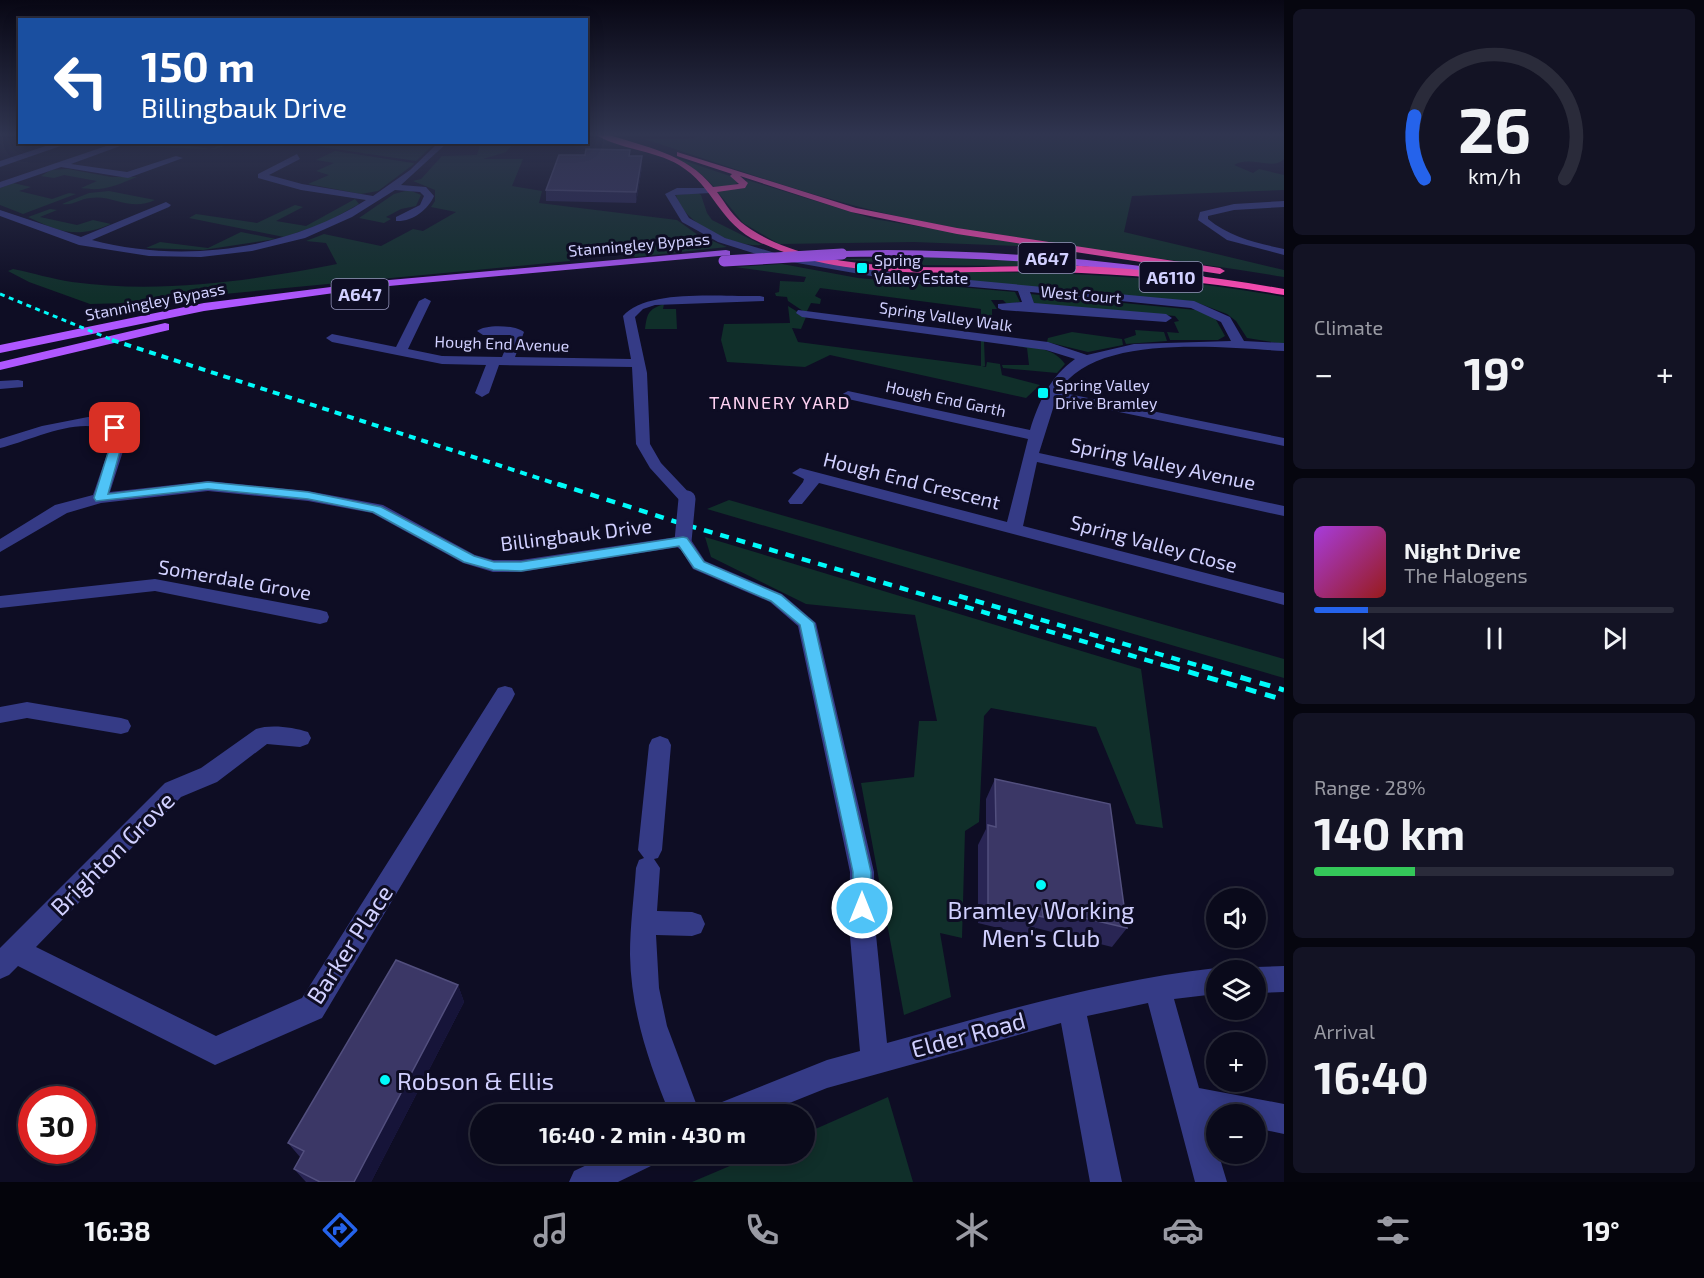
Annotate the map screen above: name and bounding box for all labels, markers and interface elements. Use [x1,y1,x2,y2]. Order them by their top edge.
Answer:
text: 150 m [141,40,255,90]
icon: left [42,42,120,120]
text: Billingbauk Drive [141,91,347,123]
text: 26 [1457,91,1531,166]
text: km/h [1467,163,1521,188]
street label: Stanningley Bypass [567,228,711,260]
road number: A647 [1018,243,1076,273]
place label: Spring Valley Estate [874,250,968,287]
marker: Spring Valley Estate [855,261,869,275]
road number: A6110 [1140,262,1202,292]
street label: Stanningley Bypass [83,278,227,324]
road number: A647 [332,279,388,309]
street label: West Court [1040,281,1122,307]
street label: Spring Valley Walk [878,297,1014,335]
text: Climate [1314,315,1383,339]
street label: Hough End Avenue [434,331,570,355]
text: 19° [1464,345,1525,399]
text: − [1314,353,1333,393]
text: + [1656,353,1674,393]
place label: Spring Valley Drive Bramley [1055,375,1158,412]
street label: Hough End Garth [884,376,1008,420]
marker: Spring Valley Drive Bramley [1036,386,1050,400]
district label: TANNERY YARD [709,391,851,413]
pin [89,402,140,453]
icon: arrive [98,411,131,444]
street label: Spring Valley Avenue [1068,432,1258,494]
street label: Hough End Crescent [821,446,1003,514]
street label: Spring Valley Close [1068,509,1240,577]
street label: Billingbauk Drive [499,513,653,555]
text: Night Drive [1404,537,1521,563]
street label: Somerdale Grove [157,554,313,604]
text: The Halogens [1404,563,1528,587]
icon: previous [1358,622,1391,655]
icon: pause [1478,622,1511,655]
icon: next [1598,622,1631,655]
text: Range · 28% [1314,775,1426,799]
street label: Brighton Grove [44,785,180,921]
text: 140 km [1314,805,1465,859]
position arrow [830,876,894,940]
marker: Bramley Working Men's Club [1034,878,1048,892]
street label: Barker Place [300,879,398,1009]
map controls [1206,888,1266,1164]
button: sound [1206,888,1266,948]
place label: Bramley Working Men's Club [948,895,1134,952]
button: layers [1206,960,1266,1020]
street label: Elder Road [908,1005,1028,1063]
text: Arrival [1314,1019,1375,1043]
button: + [1206,1032,1266,1092]
text: 16:40 [1314,1049,1429,1103]
place label: Robson & Ellis [397,1066,554,1095]
marker: Robson & Ellis [378,1073,392,1087]
speed limit sign: 30 [18,1086,96,1164]
button: − [1206,1104,1266,1164]
text: 16:40 · 2 min · 430 m [539,1121,746,1147]
icon: directions [319,1209,361,1251]
icon: music [530,1209,572,1251]
icon: phone [741,1209,783,1251]
icon: climate [951,1209,993,1251]
icon: car [1162,1209,1204,1251]
icon: filters [1372,1209,1414,1251]
text: 16:38 [84,1214,151,1246]
text: 19° [1583,1214,1620,1246]

